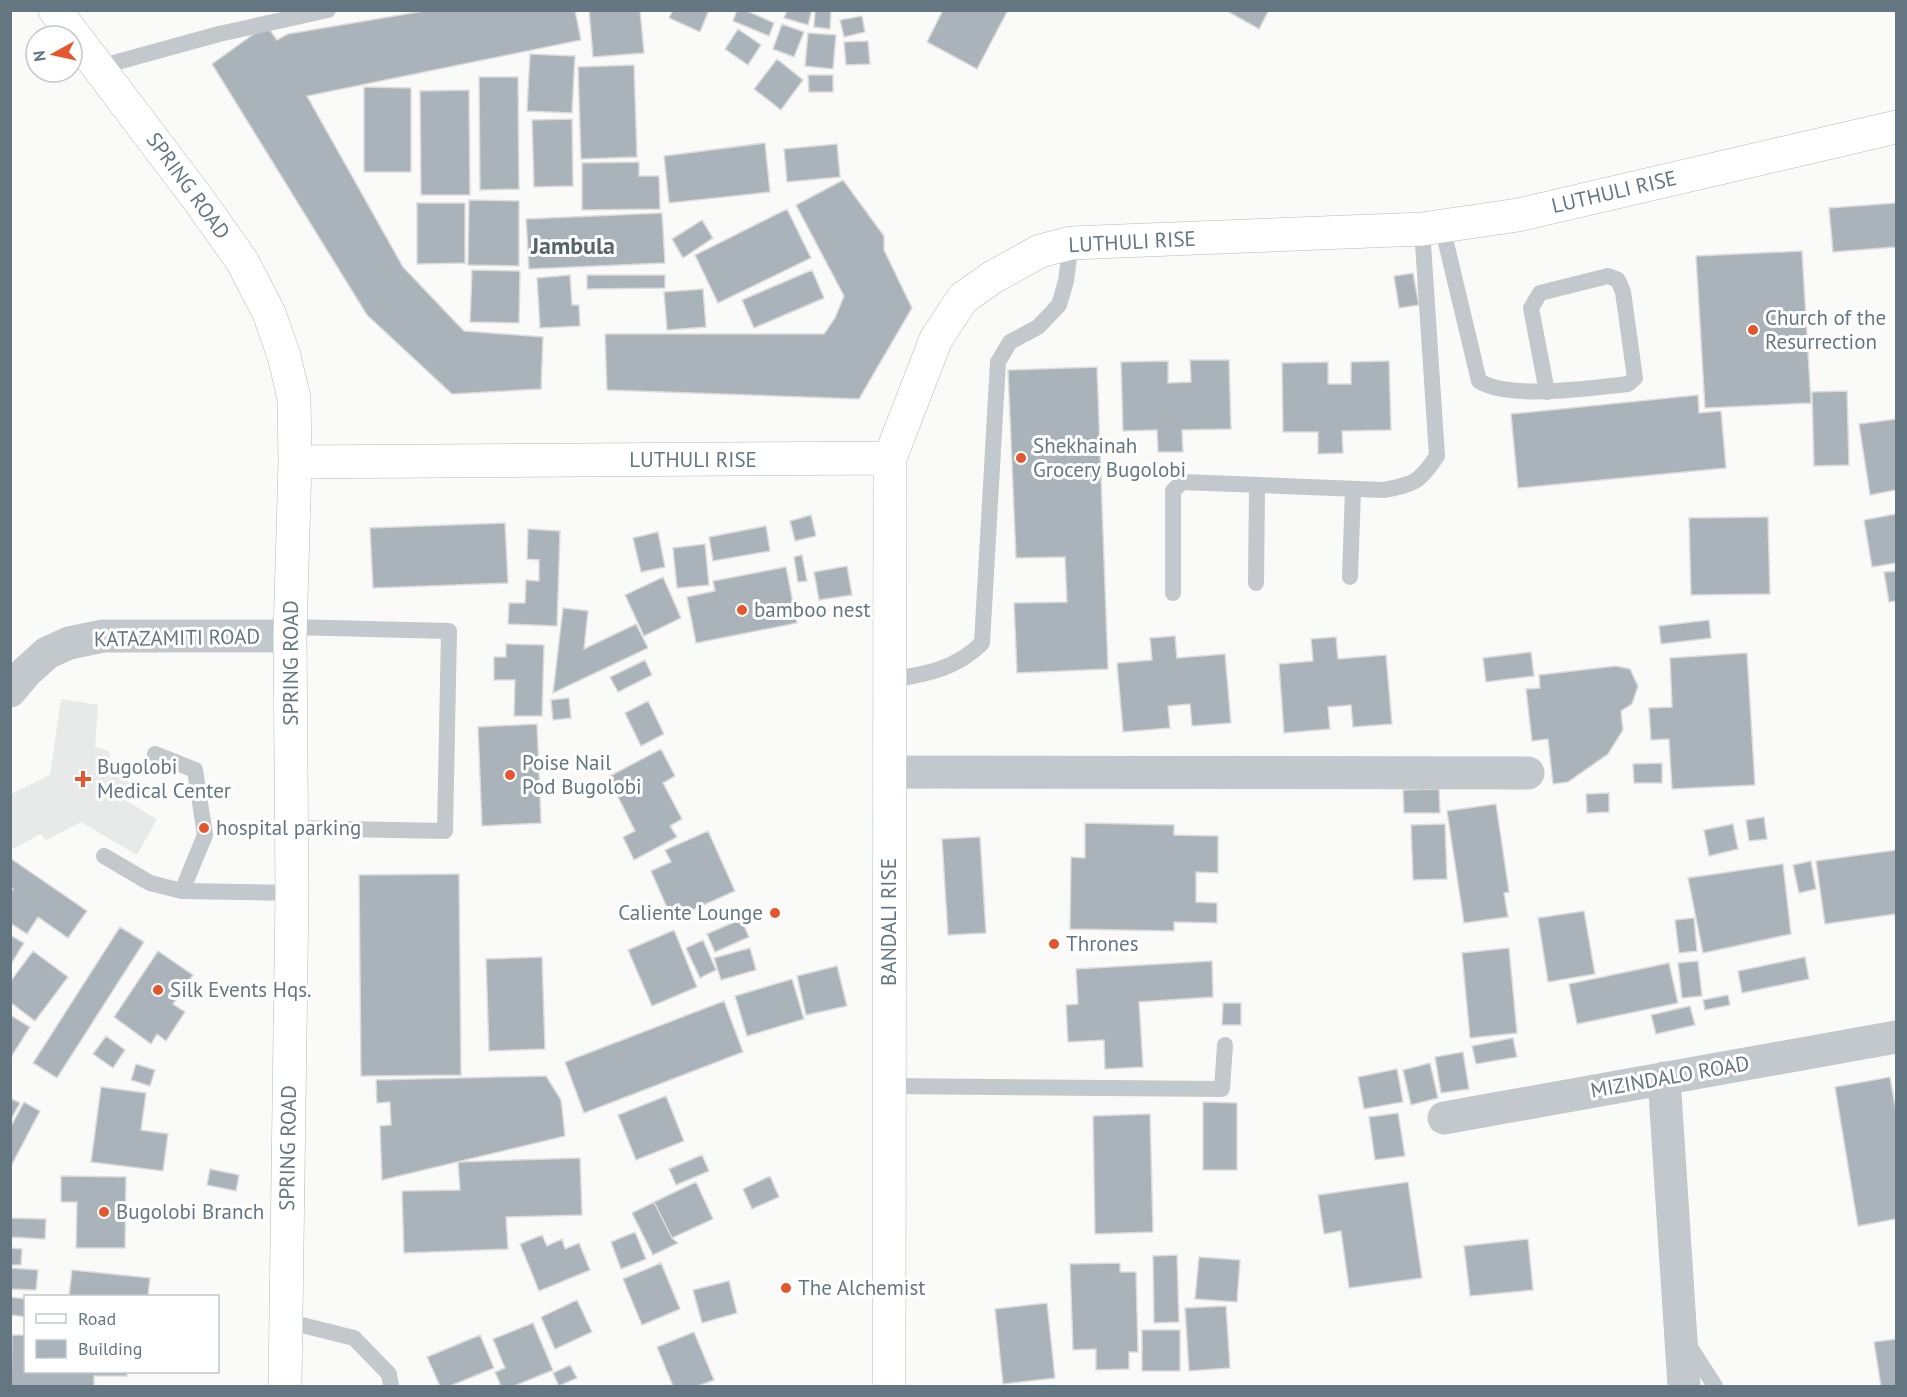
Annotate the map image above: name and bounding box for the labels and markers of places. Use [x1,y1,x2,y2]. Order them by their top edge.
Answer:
place label: Church of the Resurrection [1765,304,1886,355]
marker: Church of the Resurrection [1746,323,1760,337]
place label: Shekhainah Grocery Bugolobi [1033,432,1186,483]
marker: Shekhainah Grocery Bugolobi [1014,451,1028,465]
place label: bamboo nest [754,596,870,623]
marker: bamboo nest [735,603,749,617]
place label: Poise Nail Pod Bugolobi [522,749,642,800]
place label: Bugolobi Medical Center [97,753,231,804]
marker: Poise Nail Pod Bugolobi [503,768,517,782]
marker: Bugolobi Medical Center [74,770,92,788]
place label: hospital parking [216,814,361,841]
marker: hospital parking [197,821,211,835]
place label: Caliente Lounge [618,899,763,926]
marker: Caliente Lounge [768,906,782,920]
place label: Thrones [1066,930,1139,957]
marker: Thrones [1047,937,1061,951]
place label: Silk Events Hqs. [170,976,312,1003]
marker: Silk Events Hqs. [151,983,165,997]
place label: Bugolobi Branch [116,1198,264,1225]
marker: Bugolobi Branch [97,1205,111,1219]
place label: The Alchemist [798,1274,925,1301]
marker: The Alchemist [779,1281,793,1295]

